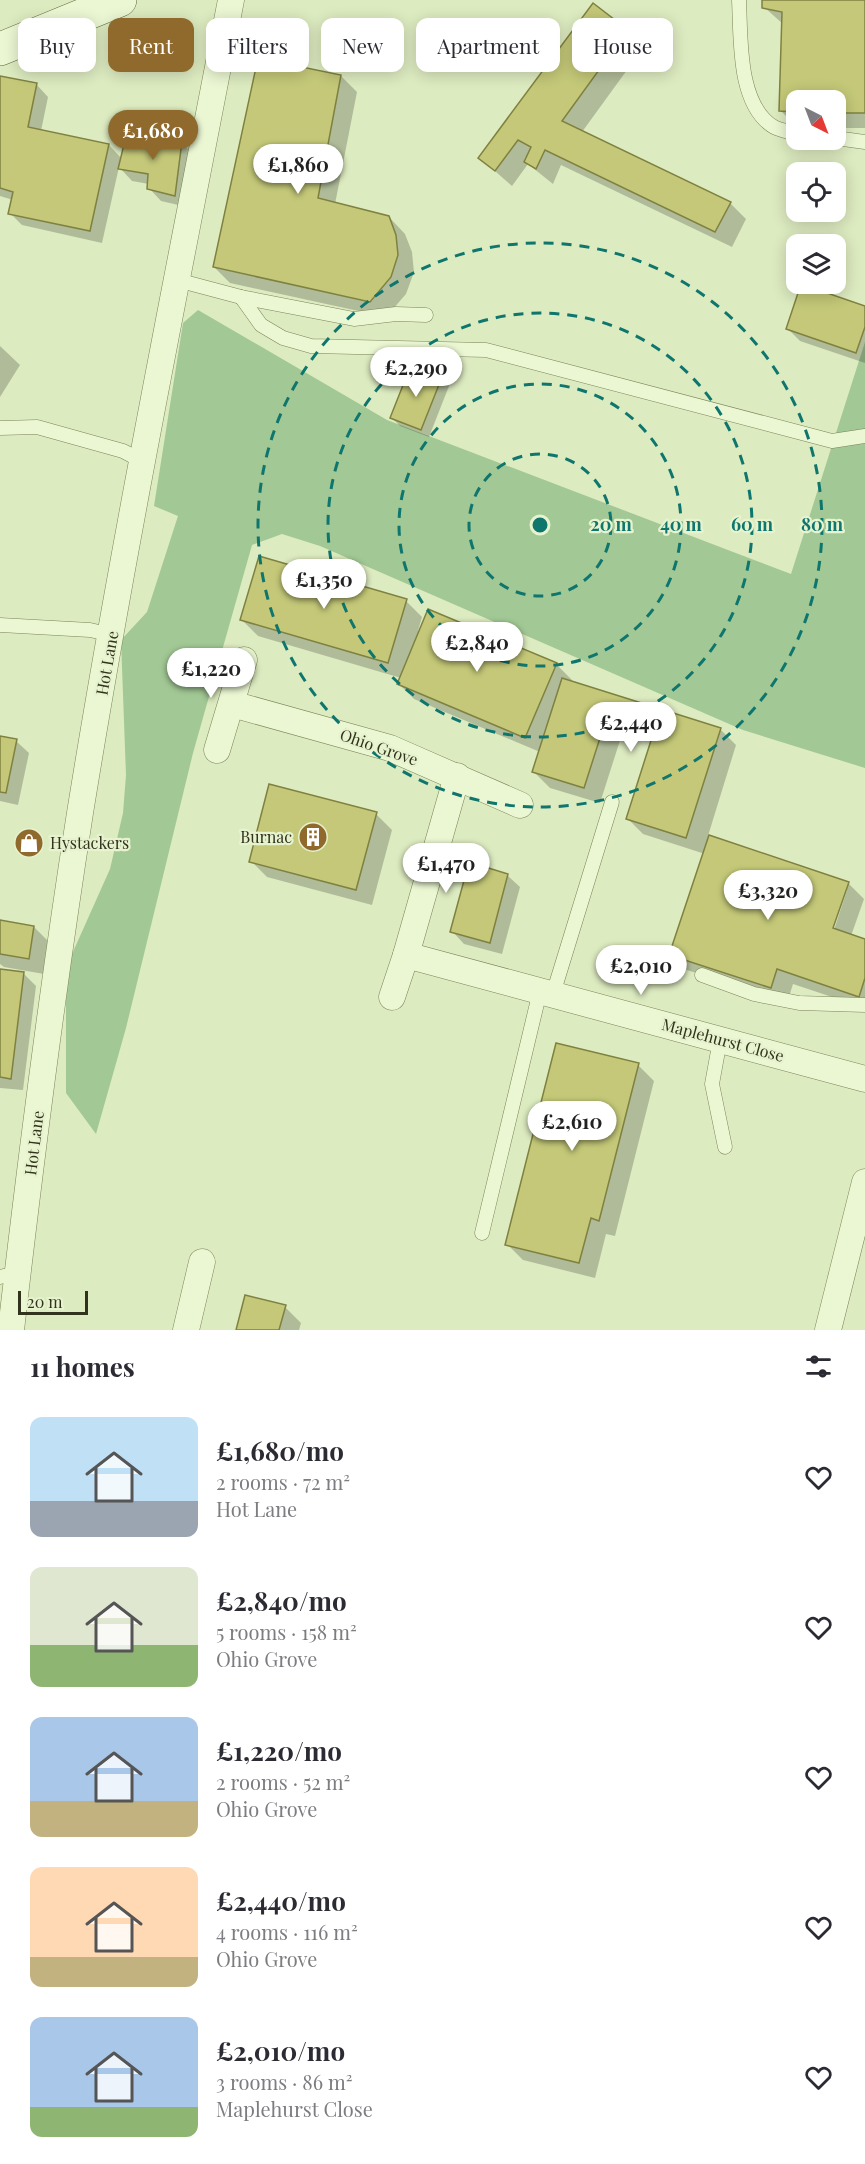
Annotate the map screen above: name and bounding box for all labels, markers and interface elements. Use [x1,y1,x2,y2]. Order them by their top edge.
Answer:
chip: Buy [18,18,96,72]
chip: Rent [108,18,194,72]
chip: Filters [206,18,309,72]
chip: New [321,18,404,72]
chip: Apartment [416,18,560,72]
chip: House [572,18,673,72]
north arrow [786,90,846,150]
map controls [786,90,846,294]
pin: £1,680 [104,110,202,161]
text: £1,680 [122,116,184,143]
pin: £1,860 [249,144,347,195]
text: £1,860 [267,150,329,177]
button: locate [786,162,846,222]
button: layers [786,234,846,294]
pin: £2,290 [367,347,465,398]
text: £2,290 [384,353,448,380]
text: 20 m [590,512,632,536]
text: 40 m [660,512,703,536]
text: 60 m [731,512,774,536]
text: 80 m [801,512,844,536]
centre of rings [530,515,550,535]
pin: £1,350 [275,559,373,610]
text: £1,350 [295,565,353,592]
pin: £2,840 [428,622,526,673]
text: £2,840 [445,628,509,655]
street label: Hot Lane [91,629,122,697]
pin: £1,220 [162,648,260,699]
text: £1,220 [181,654,241,681]
pin: £2,440 [582,702,680,753]
text: £2,440 [599,708,663,735]
street label: Ohio Grove [337,723,421,770]
building icon: Burnac [297,821,329,853]
place label: Burnac [240,826,292,847]
shop icon: Hystackers [13,827,45,859]
place label: Hystackers [50,832,129,853]
pin: £1,470 [397,843,495,894]
text: £1,470 [417,849,475,876]
pin: £3,320 [719,870,817,921]
text: £3,320 [738,876,798,903]
pin: £2,010 [592,945,690,996]
text: £2,010 [610,951,672,978]
street label: Maplehurst Close [660,1013,786,1066]
pin: £2,610 [523,1101,621,1152]
text: £2,610 [542,1107,602,1134]
street label: Hot Lane [19,1109,48,1176]
scale bar [18,1288,88,1316]
text: 20 m [27,1291,62,1312]
text: 11 homes [30,1349,135,1384]
icon: filters [802,1350,835,1383]
text: £1,680/mo [216,1433,344,1468]
icon: home [78,1441,150,1513]
icon: heart [802,1461,835,1494]
text: 2 rooms · 72 m² [216,1468,350,1495]
text: Hot Lane [216,1495,297,1522]
text: £2,840/mo [216,1583,347,1618]
icon: home [78,1591,150,1663]
icon: heart [802,1611,835,1644]
text: 5 rooms · 158 m² [216,1618,357,1645]
text: Ohio Grove [216,1645,317,1672]
text: £1,220/mo [216,1733,342,1768]
icon: home [78,1741,150,1813]
icon: heart [802,1761,835,1794]
text: 2 rooms · 52 m² [216,1768,350,1795]
text: Ohio Grove [216,1795,317,1822]
text: £2,440/mo [216,1883,346,1918]
icon: home [78,1891,150,1963]
icon: heart [802,1911,835,1944]
text: 4 rooms · 116 m² [216,1918,358,1945]
text: Ohio Grove [216,1945,317,1972]
text: £2,010/mo [216,2033,345,2068]
icon: home [78,2041,150,2113]
icon: heart [802,2061,835,2094]
text: 3 rooms · 86 m² [216,2068,353,2095]
text: Maplehurst Close [216,2095,373,2122]

